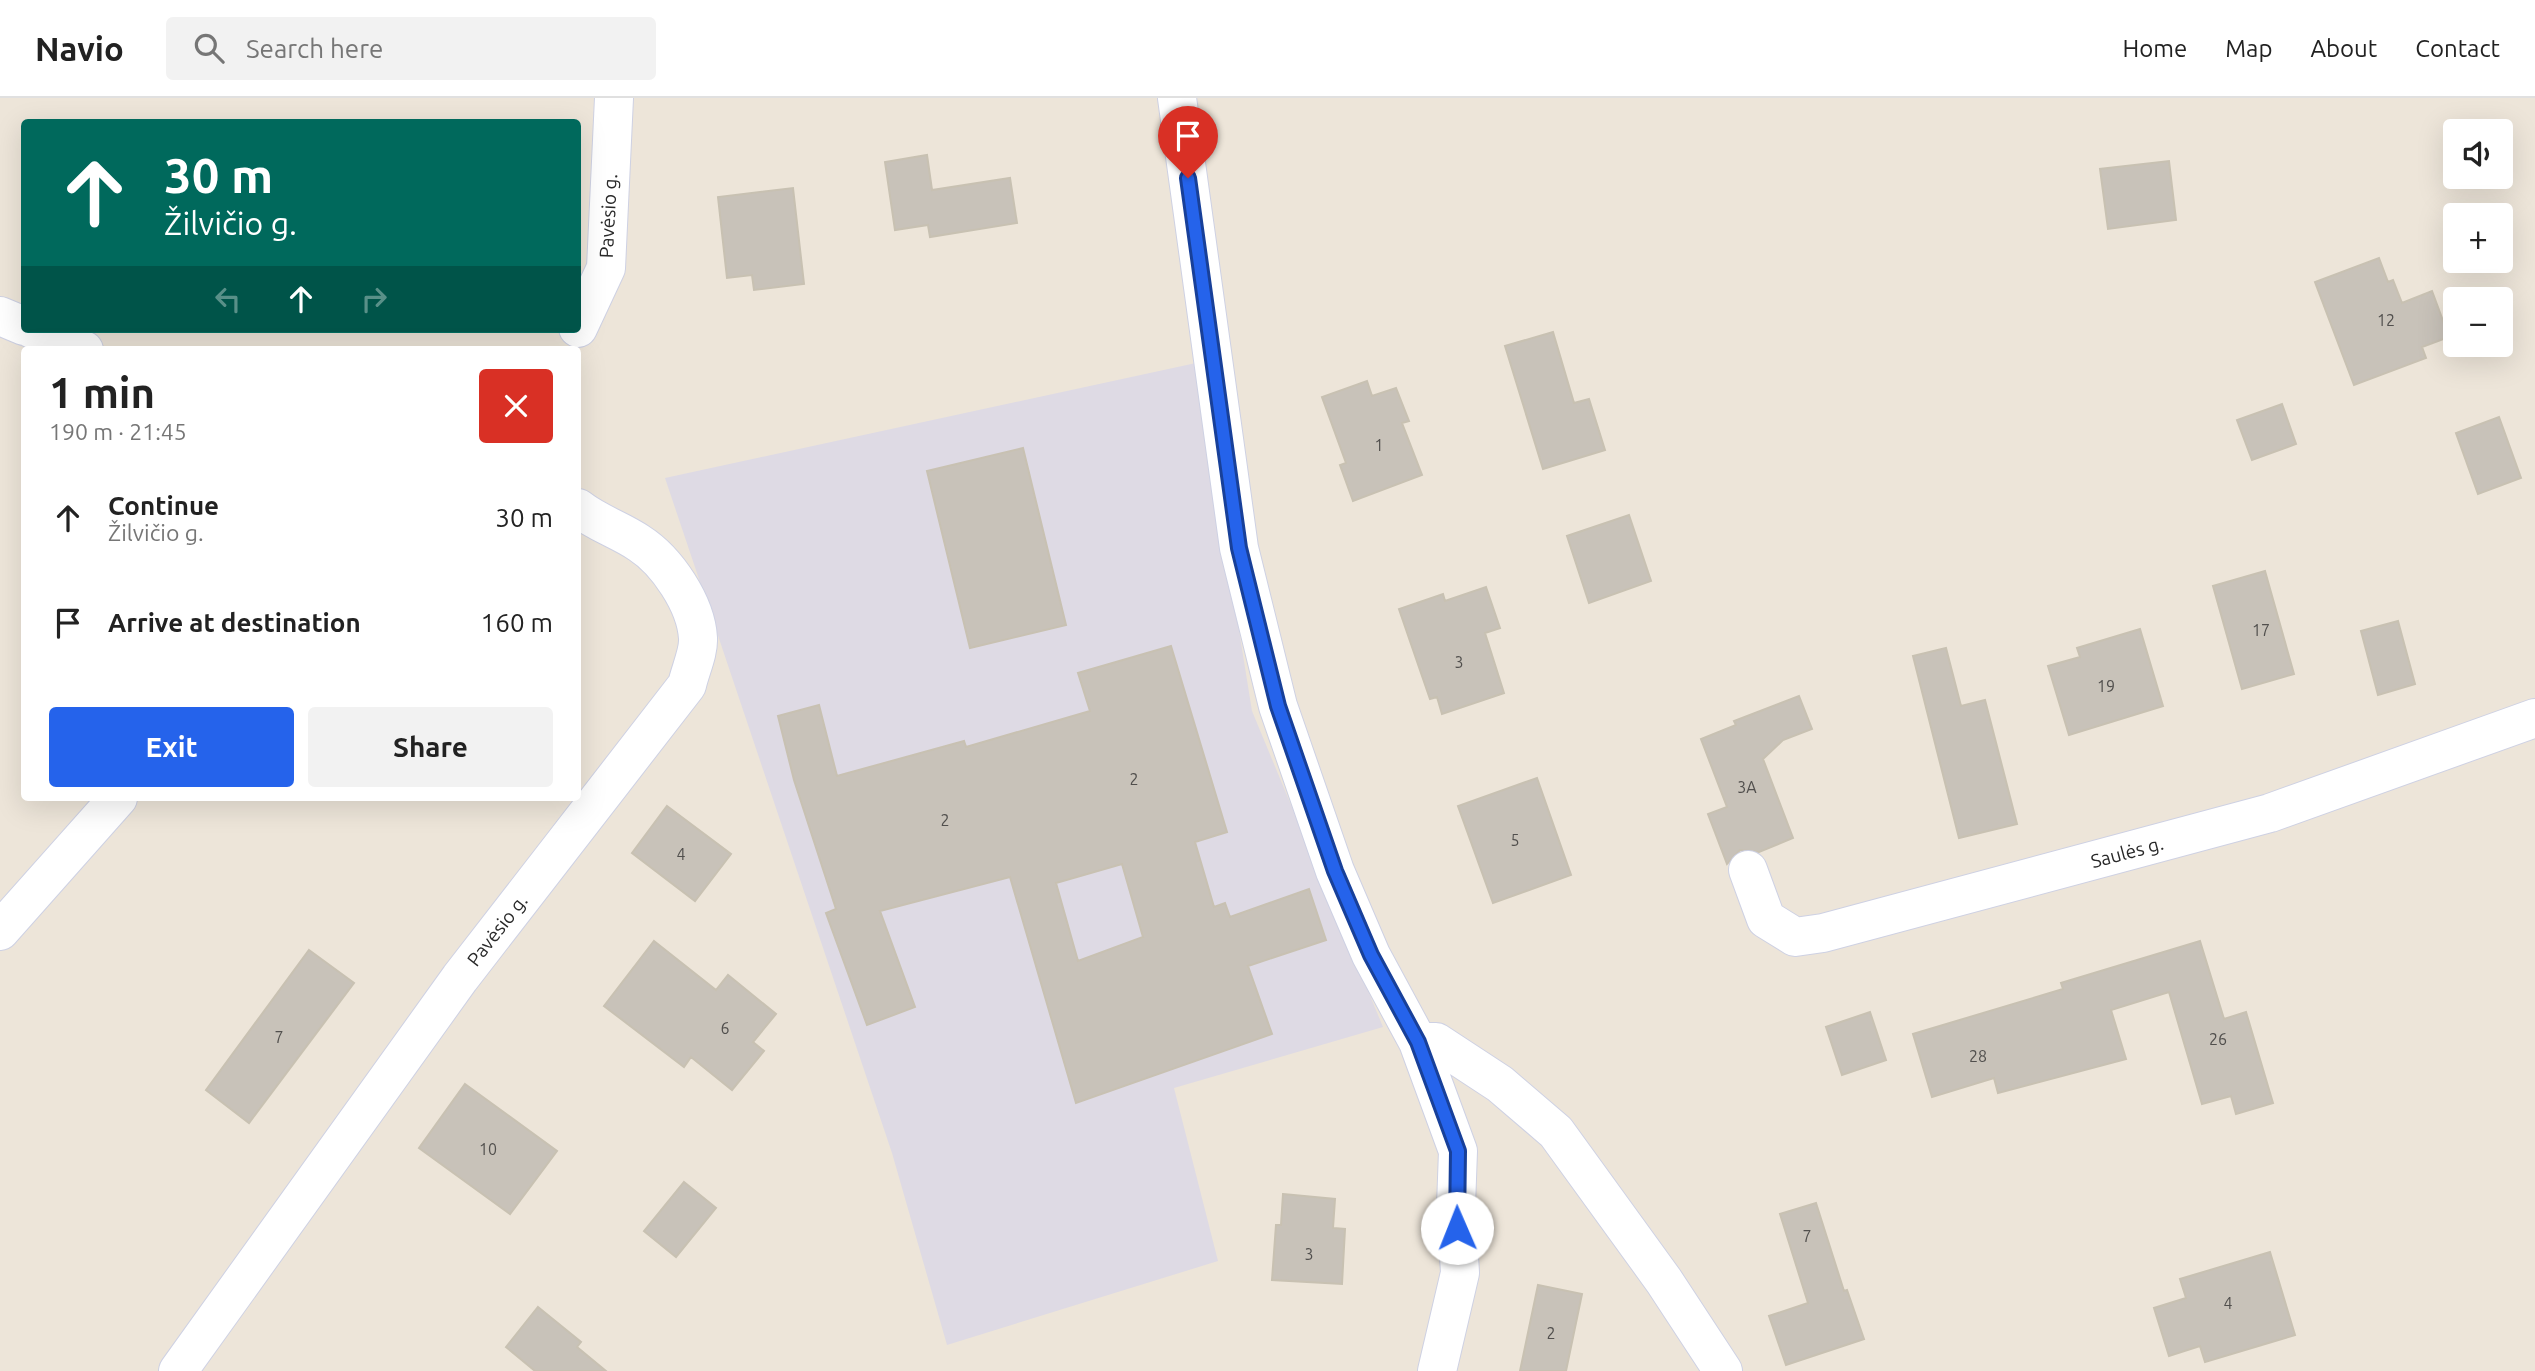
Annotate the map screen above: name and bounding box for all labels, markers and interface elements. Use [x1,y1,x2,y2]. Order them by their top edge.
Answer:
search box [166,17,656,80]
icon: search [190,29,228,67]
text: Navio [35,30,124,67]
text: Search here [246,34,383,63]
text: Home [2122,35,2187,62]
text: Map [2225,35,2272,62]
text: About [2310,35,2377,62]
text: Contact [2415,35,2500,62]
pin [1158,106,1218,178]
icon: arrive [1169,117,1207,155]
map controls [2443,119,2513,357]
button: sound [2443,119,2513,189]
icon: ahead [49,147,140,238]
text: 30 m [164,147,273,202]
street label: Pavėsio g. [595,173,621,259]
button: + [2443,203,2513,273]
text: Žilvičio g. [164,205,297,241]
icon: left [209,280,247,318]
icon: ahead [282,280,320,318]
icon: right [355,280,393,318]
button: − [2443,287,2513,357]
house number: 12 [2377,311,2395,329]
text: 1 min [49,369,155,416]
button: close [479,369,553,443]
text: 190 m · 21:45 [49,419,187,444]
house number: 1 [1374,436,1384,454]
text: Continue [108,491,219,520]
icon: ahead [49,499,87,537]
text: 30 m [495,503,553,532]
text: Žilvičio g. [108,520,204,545]
icon: arrive [49,604,87,642]
text: Arrive at destination [108,608,361,637]
text: 160 m [481,608,553,637]
house number: 17 [2252,621,2270,639]
house number: 3 [1454,653,1464,671]
house number: 19 [2097,677,2115,695]
button: Exit [49,707,294,787]
button: Share [308,707,553,787]
house number: 2 [1129,770,1139,788]
house number: 3A [1737,778,1757,796]
house number: 2 [940,811,950,829]
house number: 5 [1510,831,1520,849]
street label: Saulės g. [2088,832,2166,872]
house number: 4 [676,845,686,863]
street label: Pavėsio g. [462,890,532,970]
house number: 6 [720,1019,730,1037]
house number: 7 [274,1028,284,1046]
house number: 26 [2209,1030,2227,1048]
house number: 28 [1969,1047,1987,1065]
house number: 10 [479,1140,497,1158]
position arrow [1420,1191,1494,1265]
house number: 7 [1802,1227,1812,1245]
house number: 3 [1304,1245,1314,1263]
house number: 4 [2223,1294,2233,1312]
house number: 2 [1546,1324,1556,1342]

